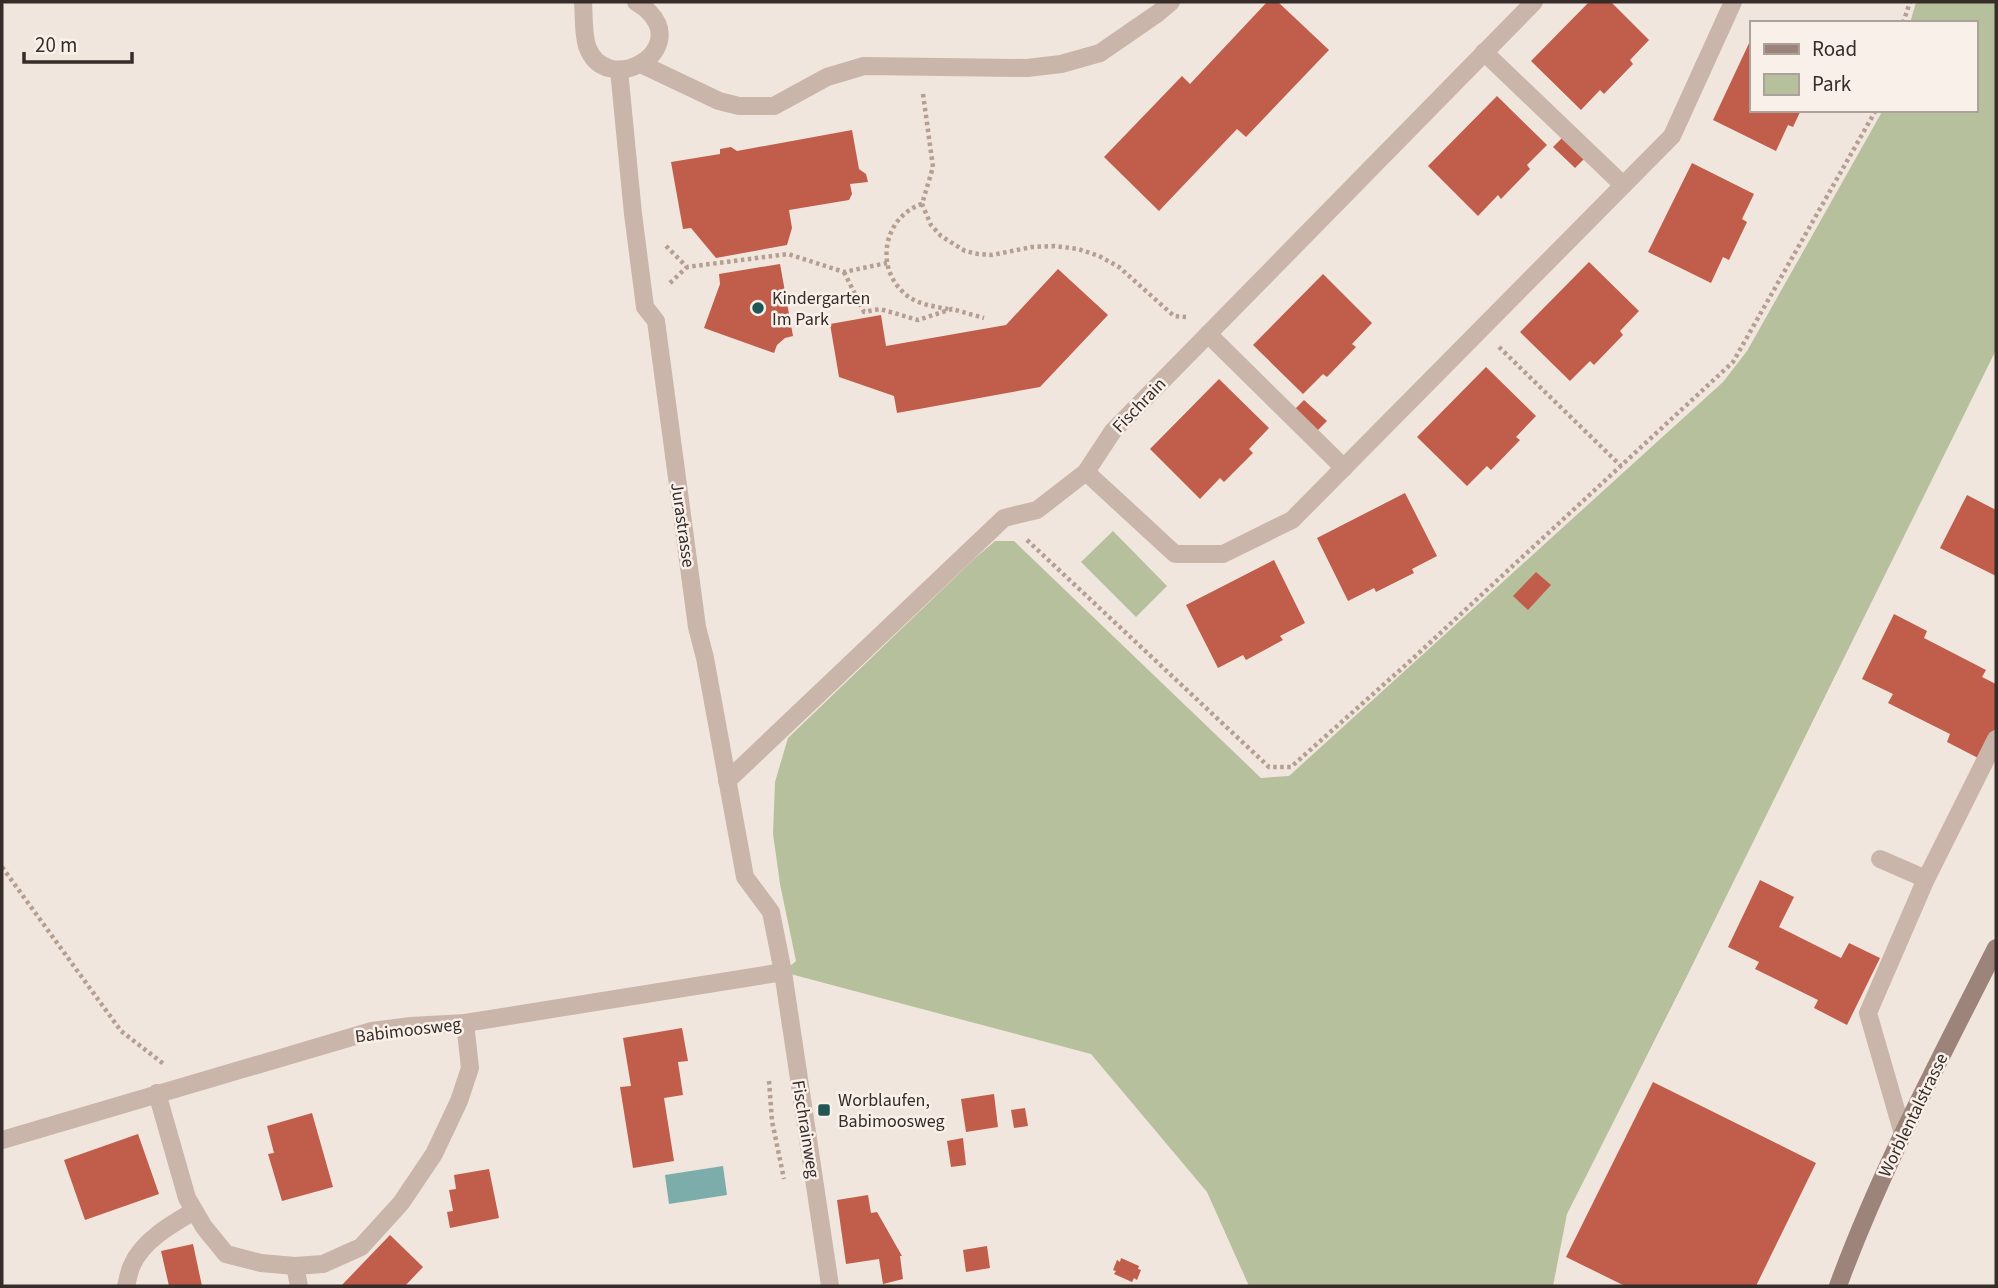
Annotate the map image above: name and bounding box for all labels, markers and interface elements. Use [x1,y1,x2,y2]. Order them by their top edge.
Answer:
scale bar [24,21,133,65]
legend [1750,21,1977,112]
text: 20 m [35,30,77,60]
text: Road [1812,34,1857,64]
text: Park [1812,69,1852,99]
place label: Kindergarten Im Park [772,286,870,332]
marker: Kindergarten Im Park [750,300,766,316]
street label: Fischrain [1107,372,1172,438]
street label: Jurastrasse [664,481,701,569]
street label: Babimoosweg [354,1012,463,1049]
street label: Worblentalstrasse [1873,1049,1954,1181]
street label: Fischrainweg [785,1078,826,1180]
place label: Worblaufen, Babimoosweg [838,1088,945,1134]
marker: Worblaufen, Babimoosweg [816,1102,832,1118]

